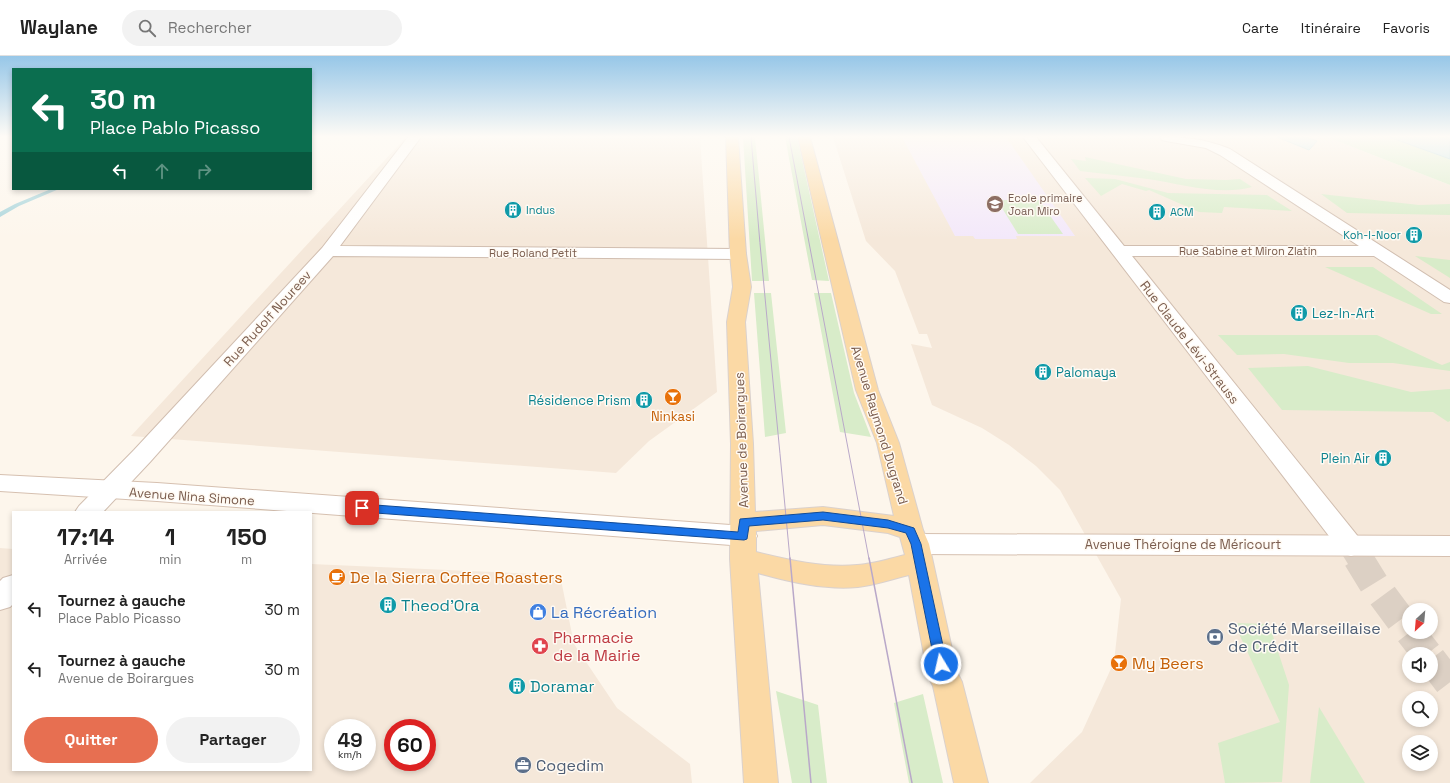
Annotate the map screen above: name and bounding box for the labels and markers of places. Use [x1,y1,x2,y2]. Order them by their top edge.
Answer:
place label: Ecole primaire Joan Miro [1008,191,1082,218]
school or university icon: Ecole primaire Joan Miro [985,194,1005,214]
building icon: Indus [503,200,523,220]
building icon: ACM [1147,202,1167,222]
place label: Indus [526,203,555,217]
place label: ACM [1170,205,1193,219]
building icon: Koh-I-Noor [1404,225,1424,245]
place label: Koh-I-Noor [1343,228,1401,242]
building icon: Lez-In-Art [1289,303,1309,323]
place label: Lez-In-Art [1312,305,1375,322]
building icon: Palomaya [1033,362,1053,382]
place label: Palomaya [1056,364,1117,381]
bar icon: Ninkasi [663,387,683,407]
building icon: Résidence Prism [634,390,654,410]
place label: Résidence Prism [528,392,631,409]
place label: Ninkasi [651,408,695,425]
building icon: Plein Air [1373,448,1393,468]
place label: Plein Air [1321,450,1370,467]
pin [345,491,379,525]
cafe icon: De la Sierra Coffee Roasters [327,567,347,587]
place label: De la Sierra Coffee Roasters [350,567,563,588]
building icon: Theod'Ora [378,595,398,615]
place label: Theod'Ora [401,595,479,616]
shop icon: La Récréation [528,602,548,622]
place label: La Récréation [551,602,657,623]
place label: Société Marseillaise de Crédit [1228,618,1381,657]
place label: Pharmacie de la Mairie [553,627,641,666]
bank icon: Société Marseillaise de Crédit [1205,627,1225,647]
pharmacy icon: Pharmacie de la Mairie [530,636,550,656]
bar icon: My Beers [1109,653,1129,673]
place label: My Beers [1132,653,1204,674]
building icon: Doramar [507,676,527,696]
place label: Doramar [530,676,594,697]
office icon: Cogedim [513,755,533,775]
place label: Cogedim [536,755,604,776]

